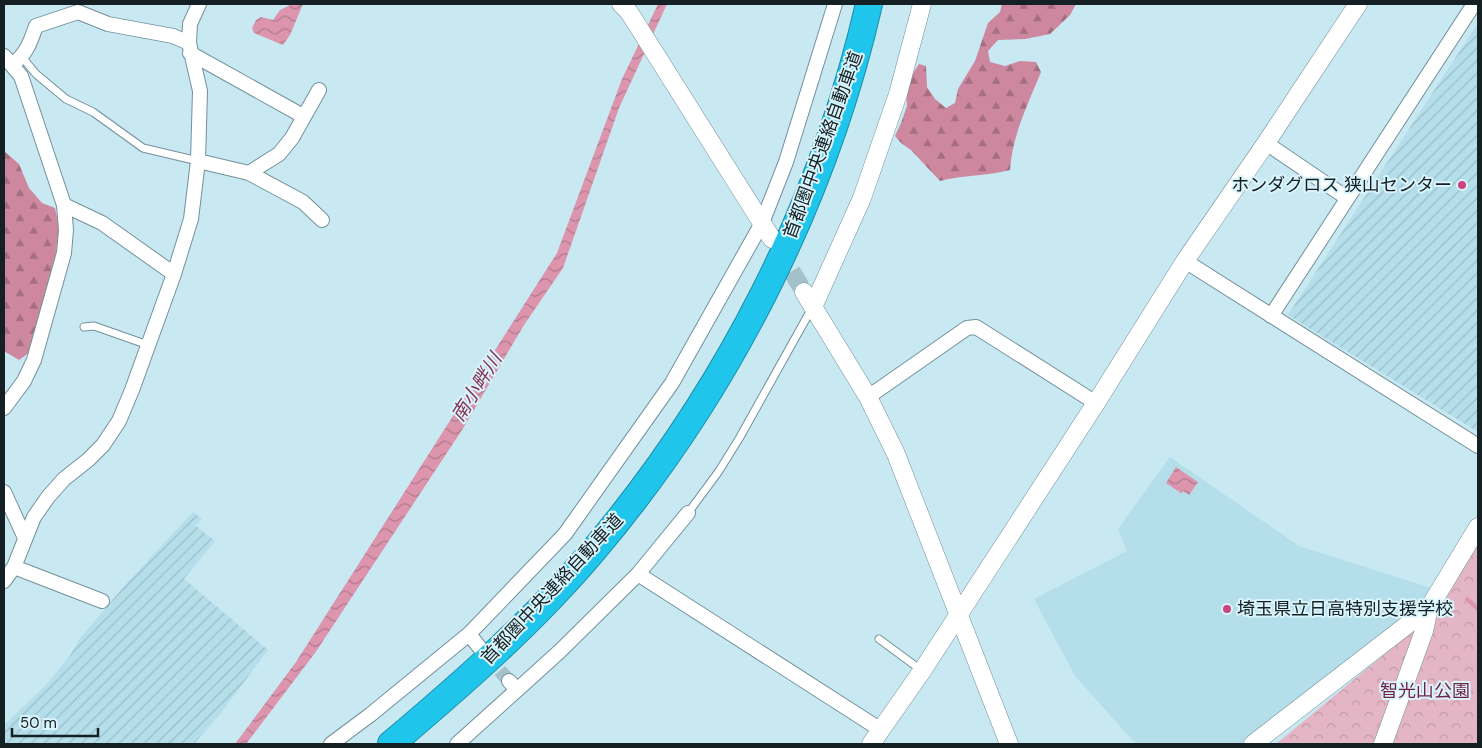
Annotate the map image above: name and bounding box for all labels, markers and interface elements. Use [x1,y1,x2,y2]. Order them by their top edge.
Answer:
street label: 首都圏中央連絡自動車道 [778,48,868,242]
place label: ホンダグロス 狭山センター [1231,173,1452,197]
marker: ホンダグロス 狭山センター [1456,179,1468,191]
water label: 南小畔川 [446,347,508,426]
street label: 首都圏中央連絡自動車道 [476,508,628,670]
place label: 埼玉県立日高特別支援学校 [1237,597,1453,621]
marker: 埼玉県立日高特別支援学校 [1221,603,1233,615]
park label: 智光山公園 [1380,679,1470,703]
scale bar [12,706,99,738]
text: 50 m [20,713,57,733]

